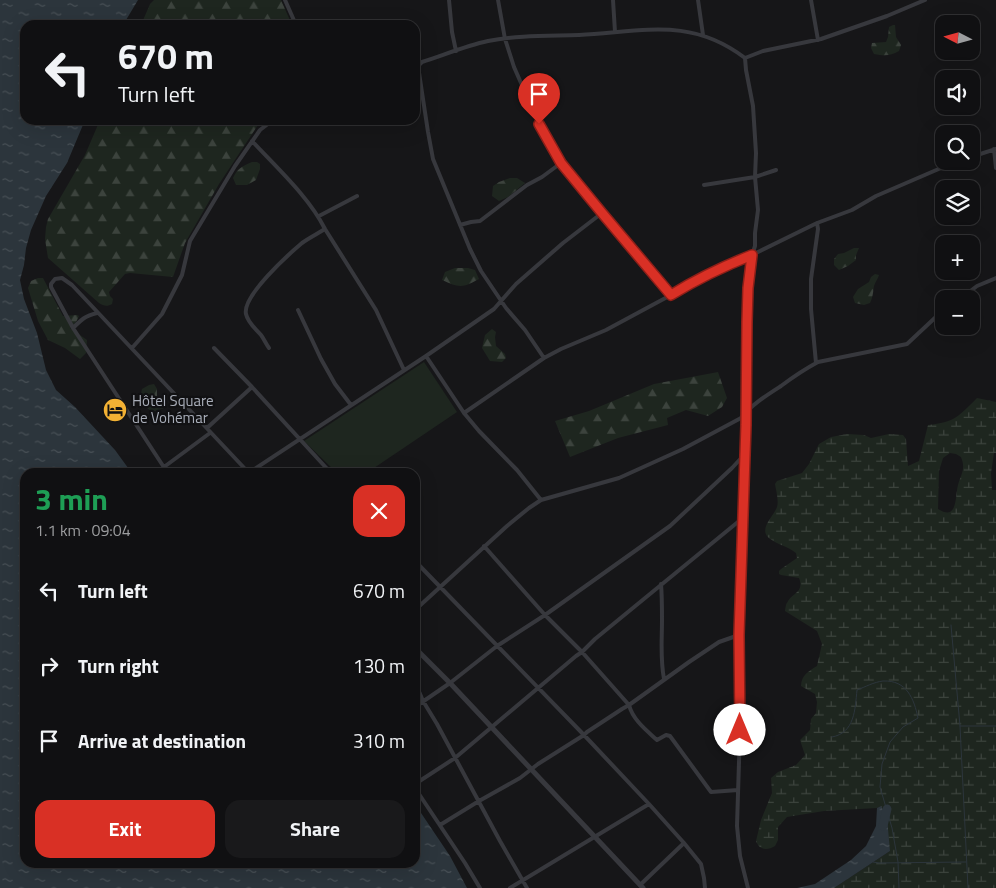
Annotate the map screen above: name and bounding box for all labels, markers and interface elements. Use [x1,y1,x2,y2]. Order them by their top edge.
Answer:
north arrow [935,15,980,60]
map controls [935,15,980,335]
text: 670 m [118,29,214,83]
icon: left [35,40,100,105]
button: sound [935,70,980,115]
pin [518,73,560,124]
text: Turn left [118,77,195,111]
icon: arrive [525,80,553,108]
button: search [935,125,980,170]
button: layers [935,180,980,225]
button: + [935,235,980,280]
button: − [935,290,980,335]
place label: Hôtel Square de Vohémar [132,389,214,429]
hotel icon: Hôtel Square de Vohémar [102,397,128,423]
text: 3 min [35,476,108,522]
button: close [353,485,405,537]
text: 1.1 km · 09:04 [35,518,131,542]
text: Turn left [78,576,148,605]
text: 670 m [353,576,405,605]
icon: left [35,577,63,605]
text: Turn right [78,651,159,680]
text: 130 m [353,651,405,680]
icon: right [35,652,63,680]
position arrow [713,703,765,755]
text: Arrive at destination [78,726,246,755]
text: 310 m [353,726,405,755]
icon: arrive [35,727,63,755]
button: Exit [35,800,215,858]
button: Share [225,800,405,858]

